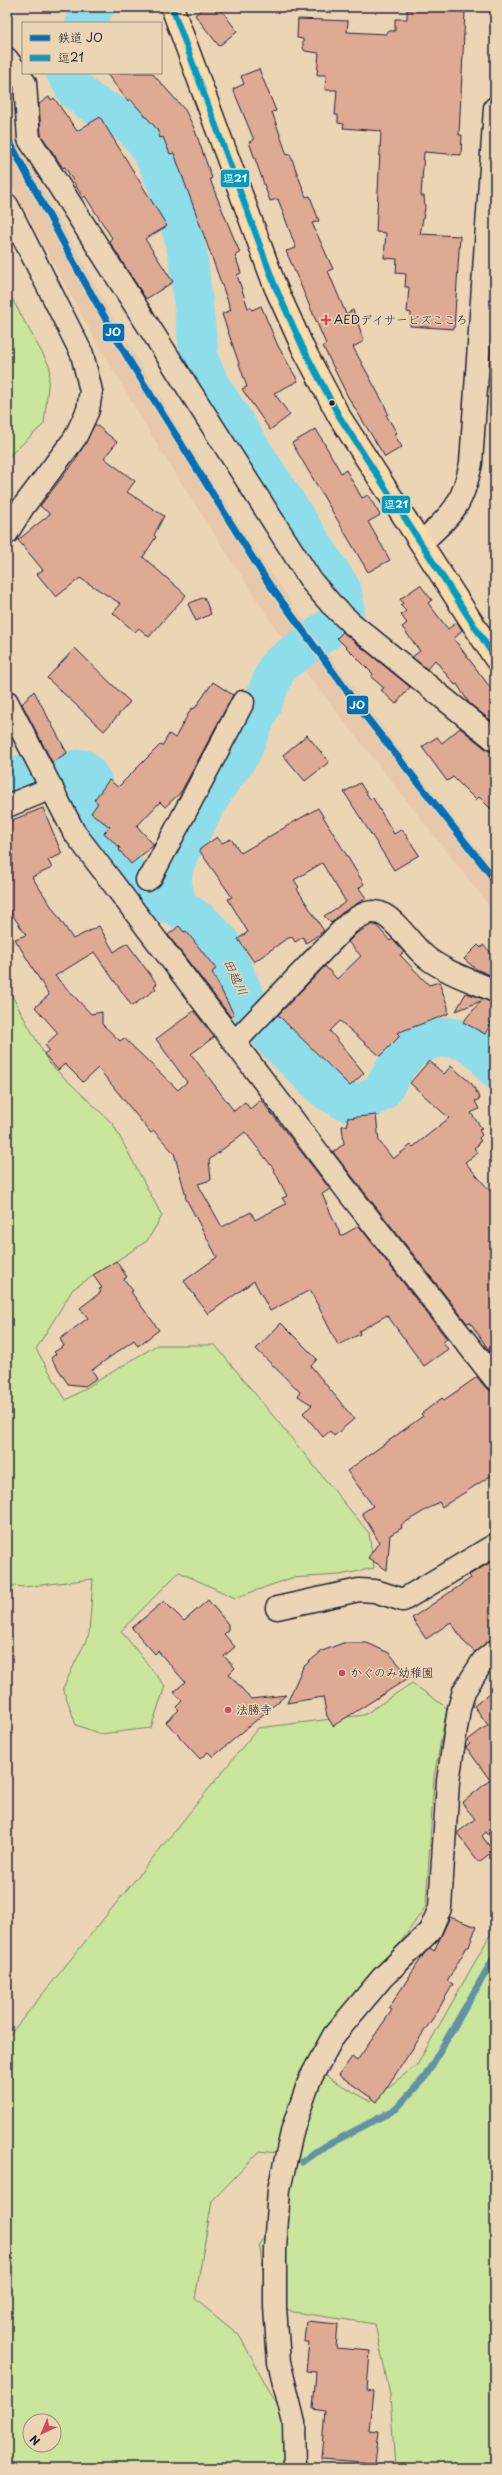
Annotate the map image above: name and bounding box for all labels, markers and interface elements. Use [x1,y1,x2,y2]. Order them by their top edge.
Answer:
legend [22,22,162,74]
text: 鉄道 JO [58,28,103,46]
text: 逗21 [58,48,84,66]
line badge: 逗21 [220,169,250,188]
text: 逗21 [223,169,247,186]
place label: AEDデイサービズこころ [334,310,468,328]
marker: AEDデイサービズこころ [321,315,331,325]
line badge: JO [102,323,125,342]
text: JO [105,323,121,340]
unlabelled marker [327,398,337,408]
line badge: 逗21 [381,495,411,514]
text: 逗21 [384,495,408,512]
line badge: JO [346,695,369,715]
text: JO [349,696,365,713]
water label: 田越川 [220,955,253,998]
place label: かぐのみ幼稚園 [350,1663,434,1681]
marker: かぐのみ幼稚園 [337,1668,347,1678]
place label: 法勝寺 [236,1700,272,1718]
marker: 法勝寺 [223,1705,233,1715]
north arrow [22,2413,62,2453]
text: N [25,2431,44,2450]

